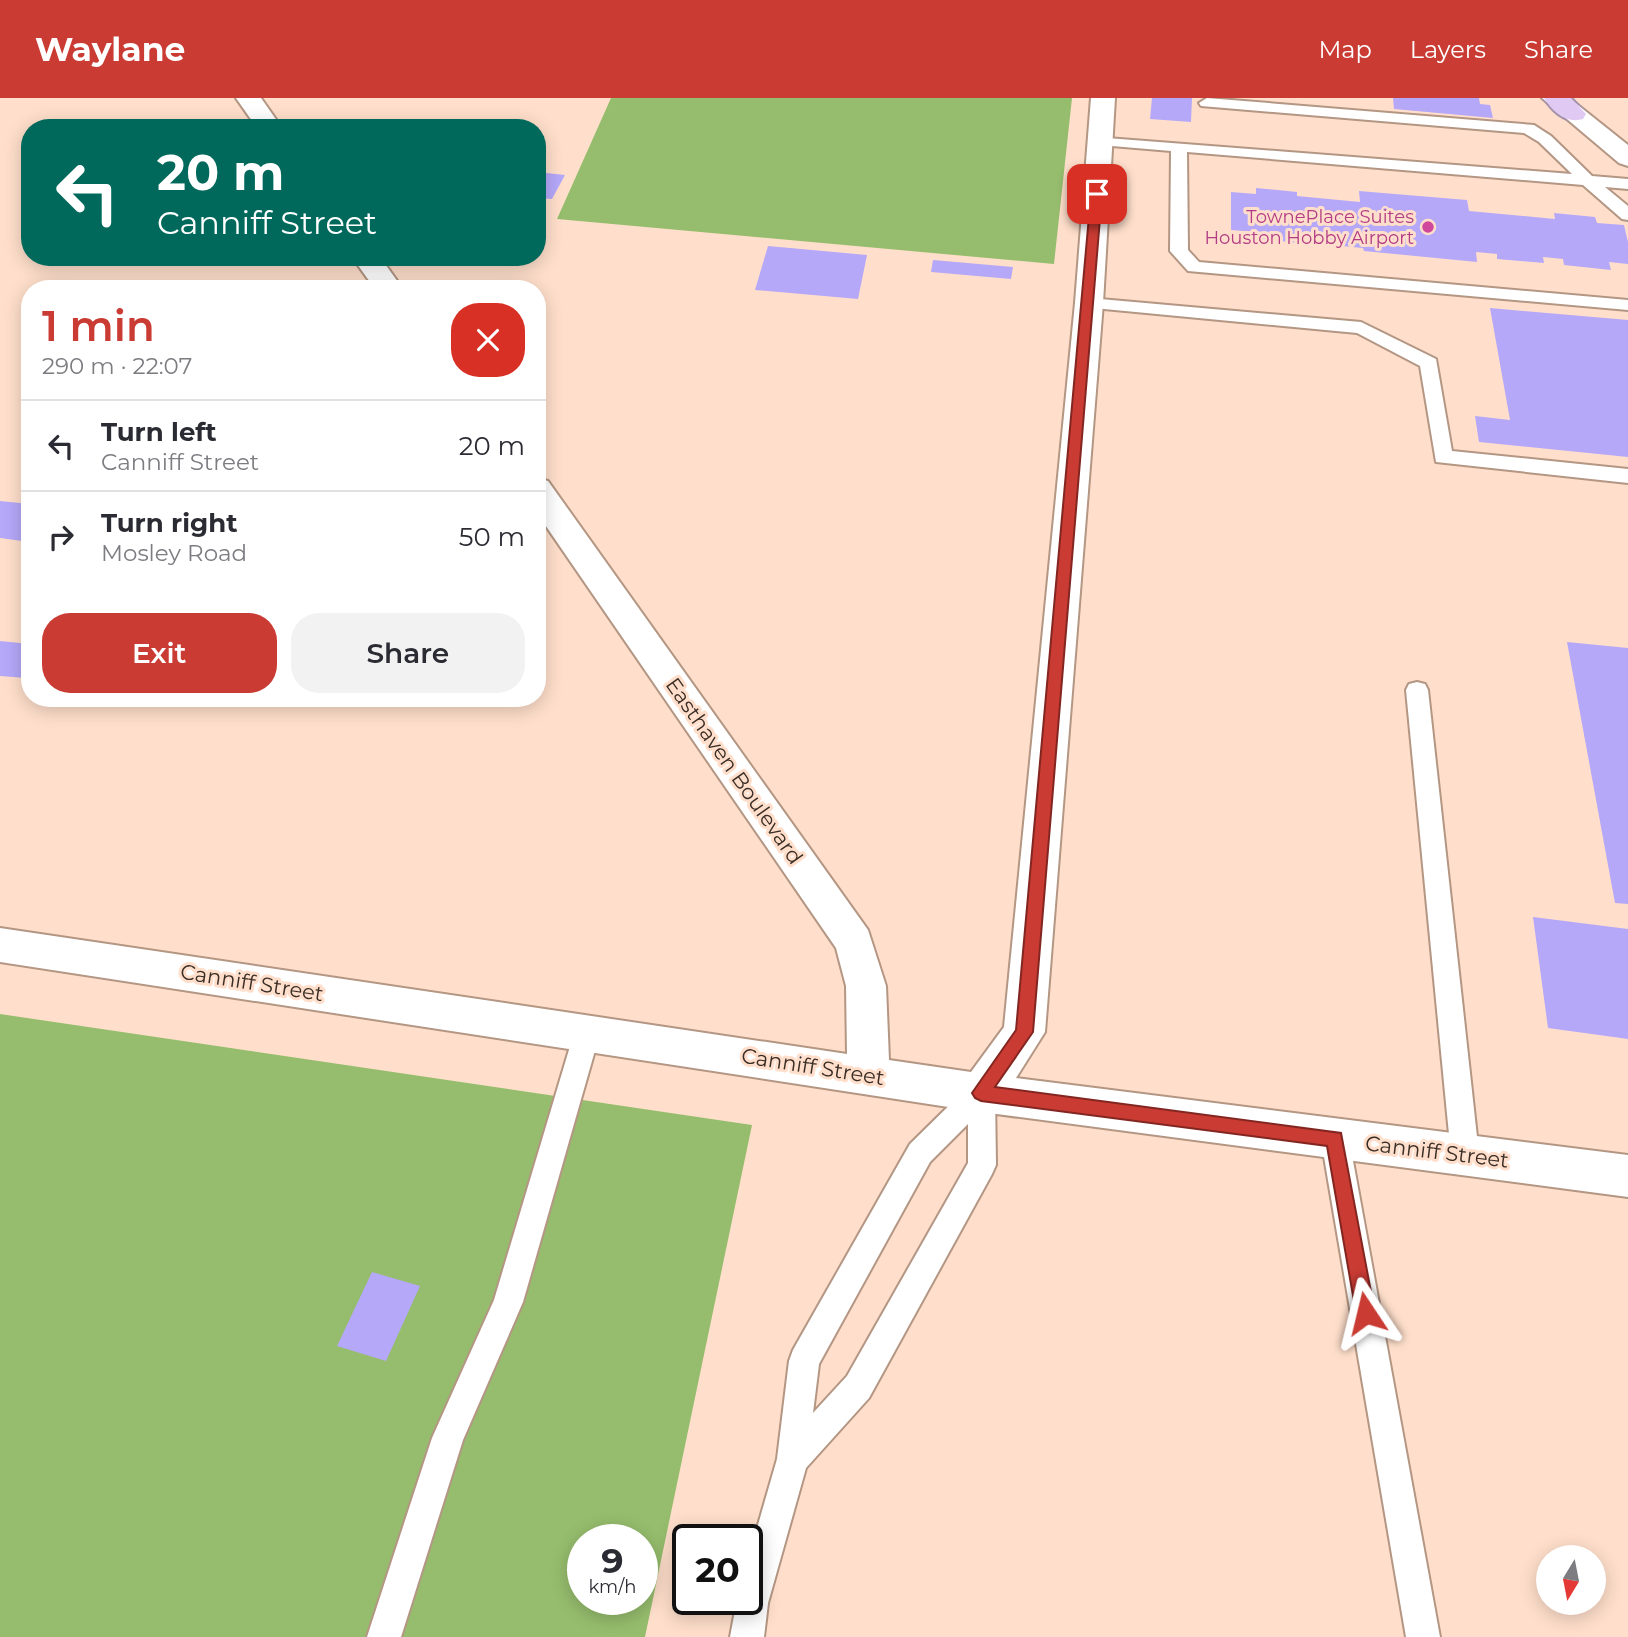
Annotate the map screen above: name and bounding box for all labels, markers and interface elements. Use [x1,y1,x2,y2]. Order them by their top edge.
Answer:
text: Waylane [35,29,185,69]
text: Map [1318,35,1372,64]
text: Layers [1410,35,1486,64]
text: Share [1524,35,1593,64]
text: 20 m [157,143,284,202]
icon: left [42,147,133,238]
pin [1067,164,1127,224]
icon: arrive [1078,175,1116,213]
text: Canniff Street [157,203,377,242]
place label: TownePlace Suites Houston Hobby Airport [1204,206,1414,249]
marker: TownePlace Suites Houston Hobby Airport [1420,219,1436,235]
text: 1 min [42,300,155,352]
button: close [451,303,525,377]
text: 290 m · 22:07 [42,352,192,380]
text: Turn left [101,416,217,448]
icon: left [42,427,80,465]
text: 20 m [459,430,525,462]
text: Canniff Street [101,448,259,476]
text: Turn right [101,507,237,539]
icon: right [42,518,80,556]
text: 50 m [459,521,525,553]
text: Mosley Road [101,539,247,567]
button: Exit [42,613,277,693]
button: Share [291,613,525,693]
street label: Easthaven Boulevard [661,673,808,869]
street label: Canniff Street [179,959,325,1006]
street label: Canniff Street [740,1043,886,1090]
street label: Canniff Street [1364,1130,1510,1173]
position arrow [1329,1276,1403,1350]
speed limit sign: 20 [672,1524,763,1615]
text: 9 [601,1539,624,1582]
north arrow [1536,1545,1606,1615]
map controls [1536,1545,1606,1615]
text: km/h [588,1576,637,1598]

